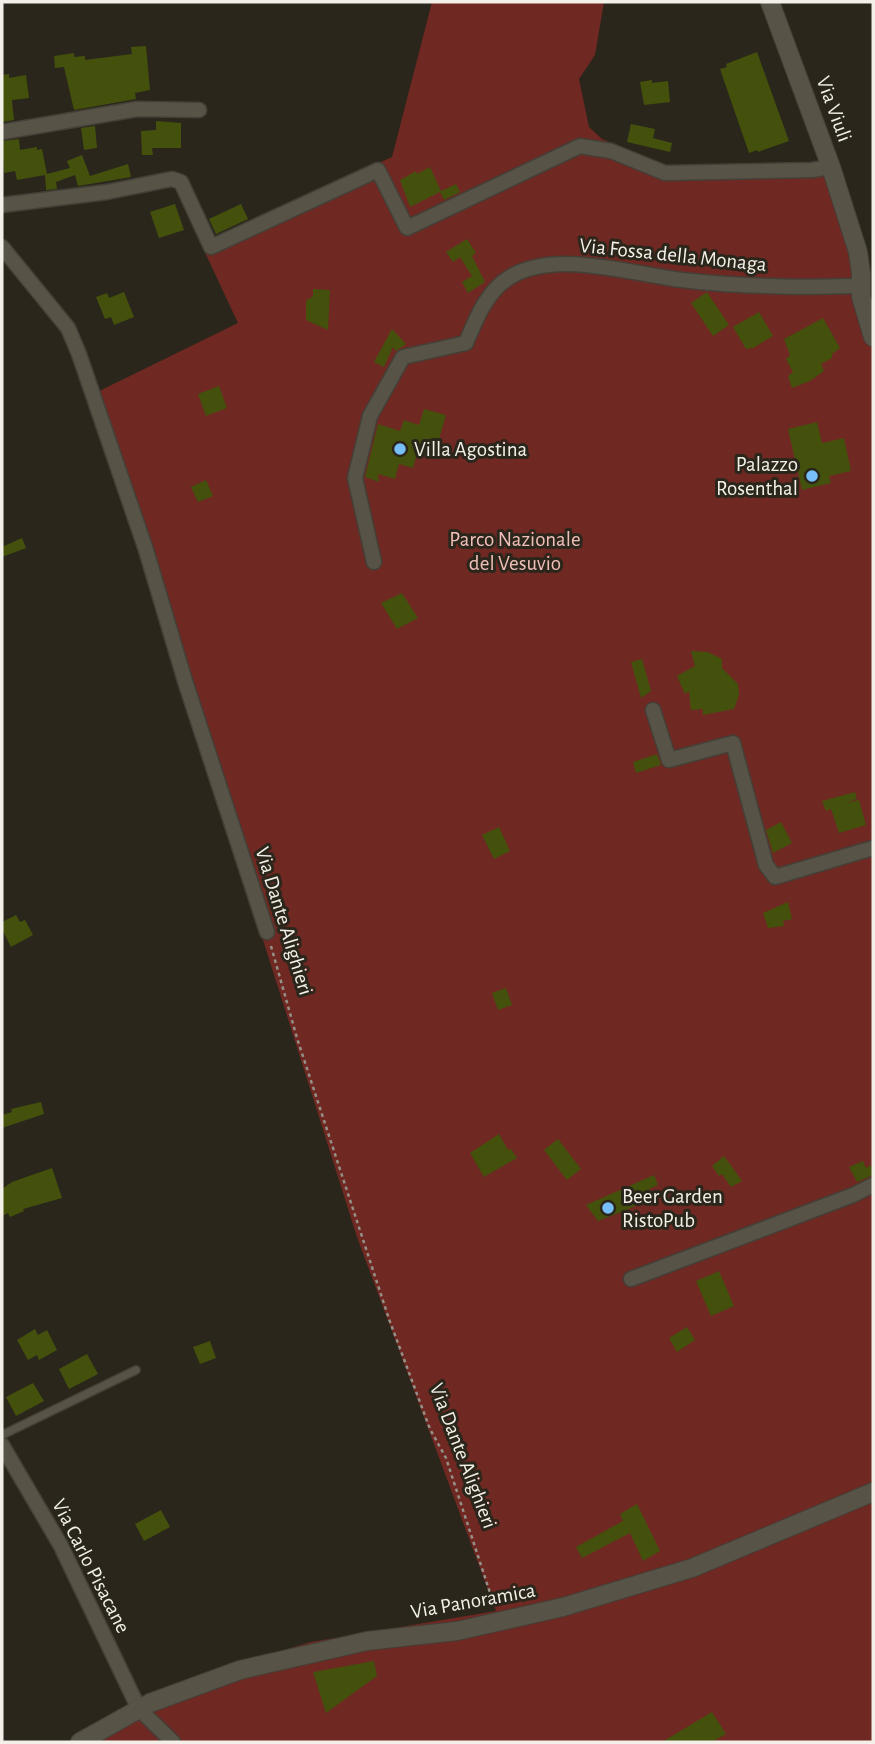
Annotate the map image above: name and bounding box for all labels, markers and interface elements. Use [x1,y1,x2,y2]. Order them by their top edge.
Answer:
street label: Via Viuli [813,73,855,145]
street label: Via Fossa della Monaga [578,235,768,275]
place label: Villa Agostina [414,439,528,460]
marker: Villa Agostina [392,441,408,457]
place label: Palazzo Rosenthal [716,454,798,499]
marker: Palazzo Rosenthal [804,468,820,484]
park label: Parco Nazionale del Vesuvio [449,529,581,574]
street label: Via Dante Alighieri [251,844,317,998]
place label: Beer Garden RistoPub [622,1186,723,1231]
marker: Beer Garden RistoPub [600,1200,616,1216]
street label: Via Dante Alighieri [426,1380,500,1532]
street label: Via Carlo Pisacane [48,1495,134,1637]
street label: Via Panoramica [409,1580,537,1622]

